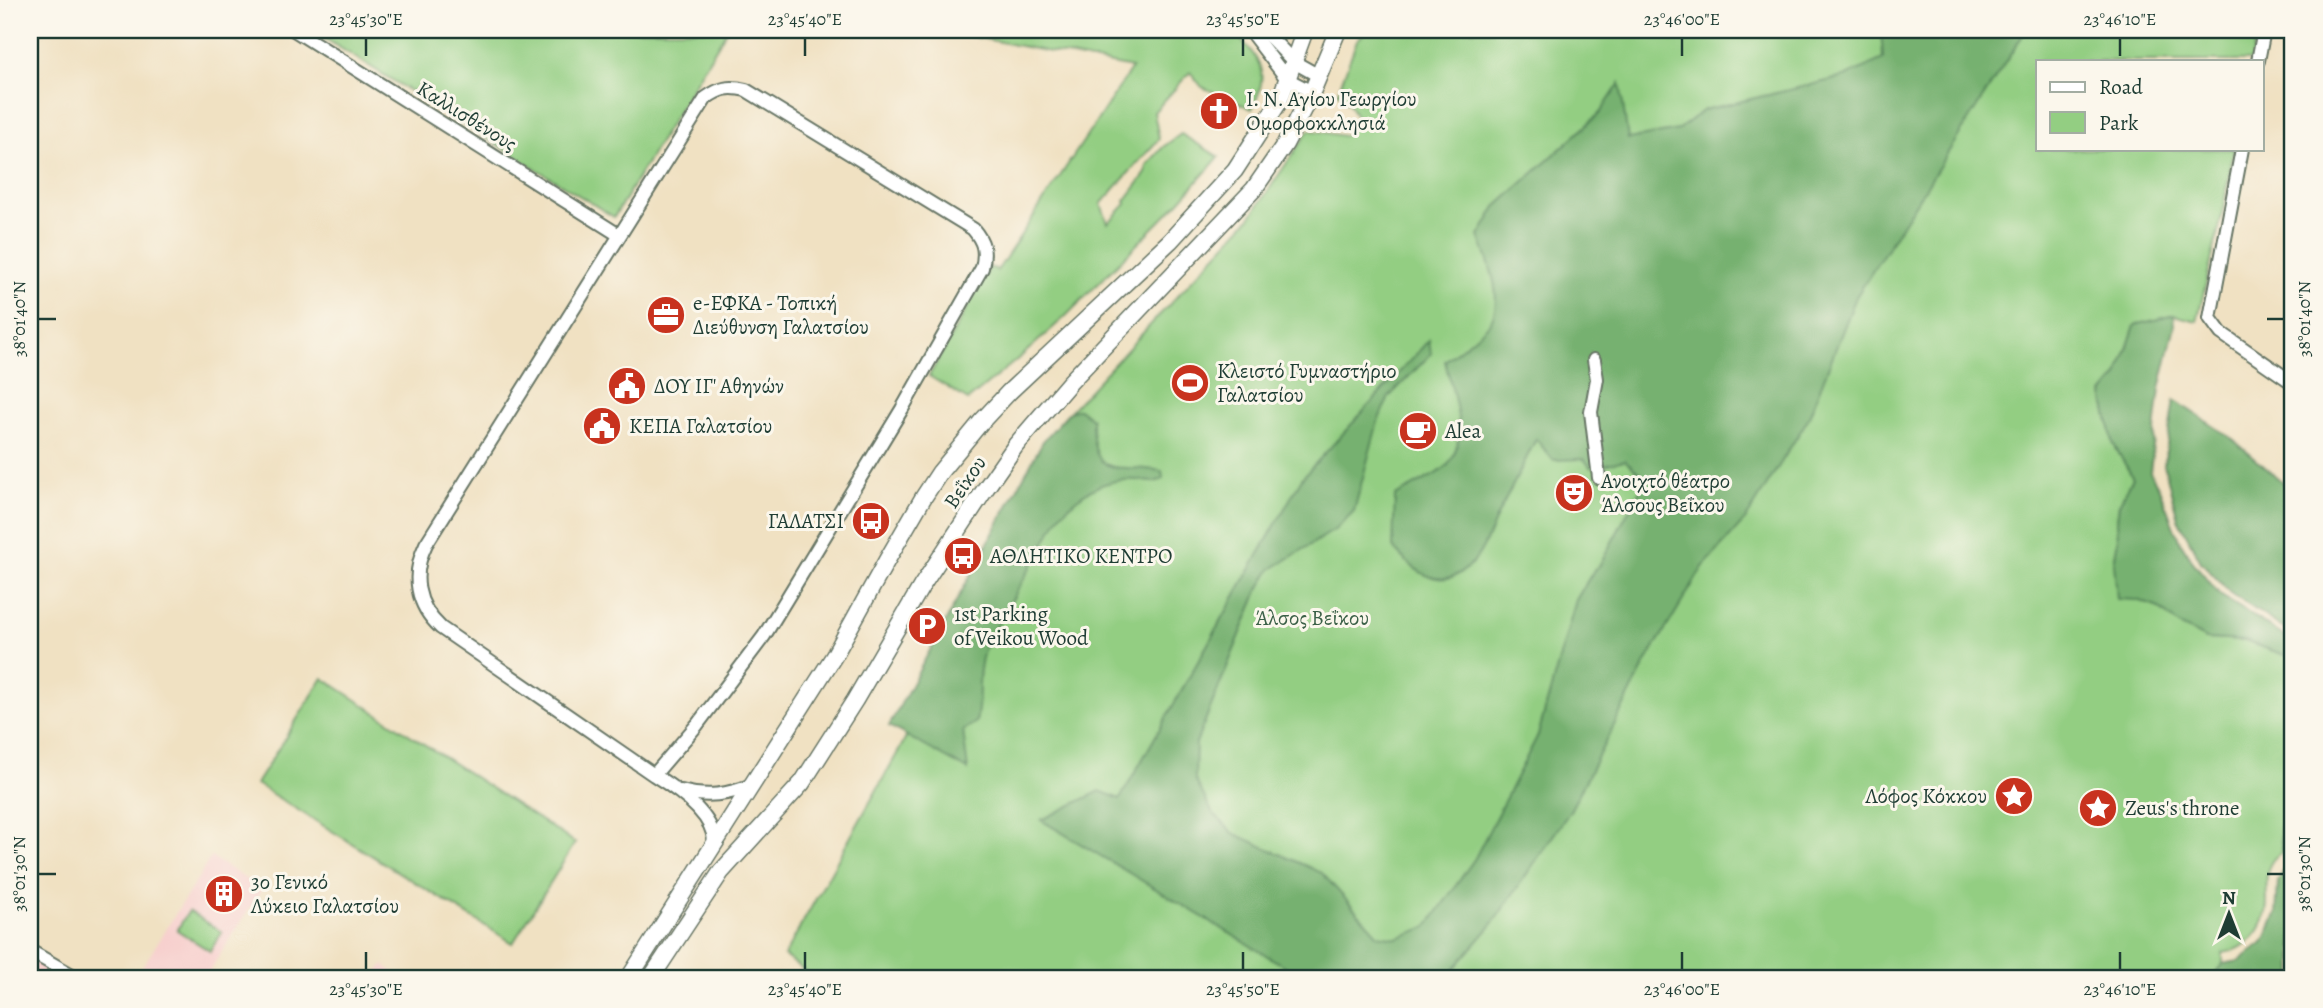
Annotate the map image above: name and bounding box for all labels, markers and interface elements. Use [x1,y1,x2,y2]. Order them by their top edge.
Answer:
text: 23°45'30"E [329,7,403,31]
text: 23°45'40"E [768,7,842,31]
text: 23°45'50"E [1206,7,1280,31]
text: 23°46'00"E [1644,7,1720,31]
text: 23°46'10"E [2084,7,2156,31]
legend [2036,60,2264,150]
text: Road [2099,73,2143,101]
street label: Καλλισθένους [412,74,522,158]
place label: Ι. Ν. Αγίου Γεωργίου Ομορφοκκλησιά [1246,85,1417,137]
church icon: Ι. Ν. Αγίου Γεωργίου Ομορφοκκλησιά [1198,90,1240,132]
text: Park [2099,109,2139,137]
text: 38°01'40"N [7,281,31,357]
text: 38°01'40"N [2292,281,2316,357]
place label: e-ΕΦΚΑ - Τοπική Διεύθυνση Γαλατσίου [693,289,869,341]
office icon: e-ΕΦΚΑ - Τοπική Διεύθυνση Γαλατσίου [645,294,687,336]
place label: Κλειστό Γυμναστήριο Γαλατσίου [1217,357,1397,409]
sports icon: Κλειστό Γυμναστήριο Γαλατσίου [1169,362,1211,404]
public building icon: ΔΟΥ ΙΓ' Αθηνών [606,365,648,407]
place label: ΔΟΥ ΙΓ' Αθηνών [654,372,784,400]
public building icon: ΚΕΠΑ Γαλατσίου [581,405,623,447]
cafe icon: Alea [1397,410,1439,452]
place label: ΚΕΠΑ Γαλατσίου [629,412,772,440]
place label: Alea [1444,417,1481,445]
street label: Βεΐκου [937,450,993,514]
place label: Ανοιχτό θέατρο Άλσους Βεΐκου [1600,467,1730,519]
theatre icon: Ανοιχτό θέατρο Άλσους Βεΐκου [1553,472,1595,514]
bus stop icon: ΓΑΛΑΤΣΙ [850,500,892,542]
place label: ΓΑΛΑΤΣΙ [768,507,844,535]
bus stop icon: ΑΘΛΗΤΙΚΟ ΚΕΝΤΡΟ [942,535,984,577]
place label: ΑΘΛΗΤΙΚΟ ΚΕΝΤΡΟ [989,542,1172,570]
place label: 1st Parking of Veikou Wood [954,600,1089,652]
park label: Άλσος Βεΐκου [1255,604,1369,632]
parking icon: 1st Parking of Veikou Wood [906,605,948,647]
place icon: Λόφος Κόκκου [1993,775,2035,817]
place label: Λόφος Κόκκου [1865,782,1987,810]
place icon: Zeus's throne [2077,787,2119,829]
place label: Zeus's throne [2125,794,2239,822]
text: 38°01'30"N [7,836,31,912]
text: 38°01'30"N [2292,836,2316,912]
place label: 3ο Γενικό Λύκειο Γαλατσίου [250,868,399,920]
building icon: 3ο Γενικό Λύκειο Γαλατσίου [203,873,245,915]
north arrow [2194,878,2264,948]
text: N [2222,885,2236,911]
text: 23°45'30"E [329,977,403,1001]
text: 23°45'40"E [768,977,842,1001]
text: 23°45'50"E [1206,977,1280,1001]
text: 23°46'00"E [1644,977,1720,1001]
text: 23°46'10"E [2084,977,2156,1001]

